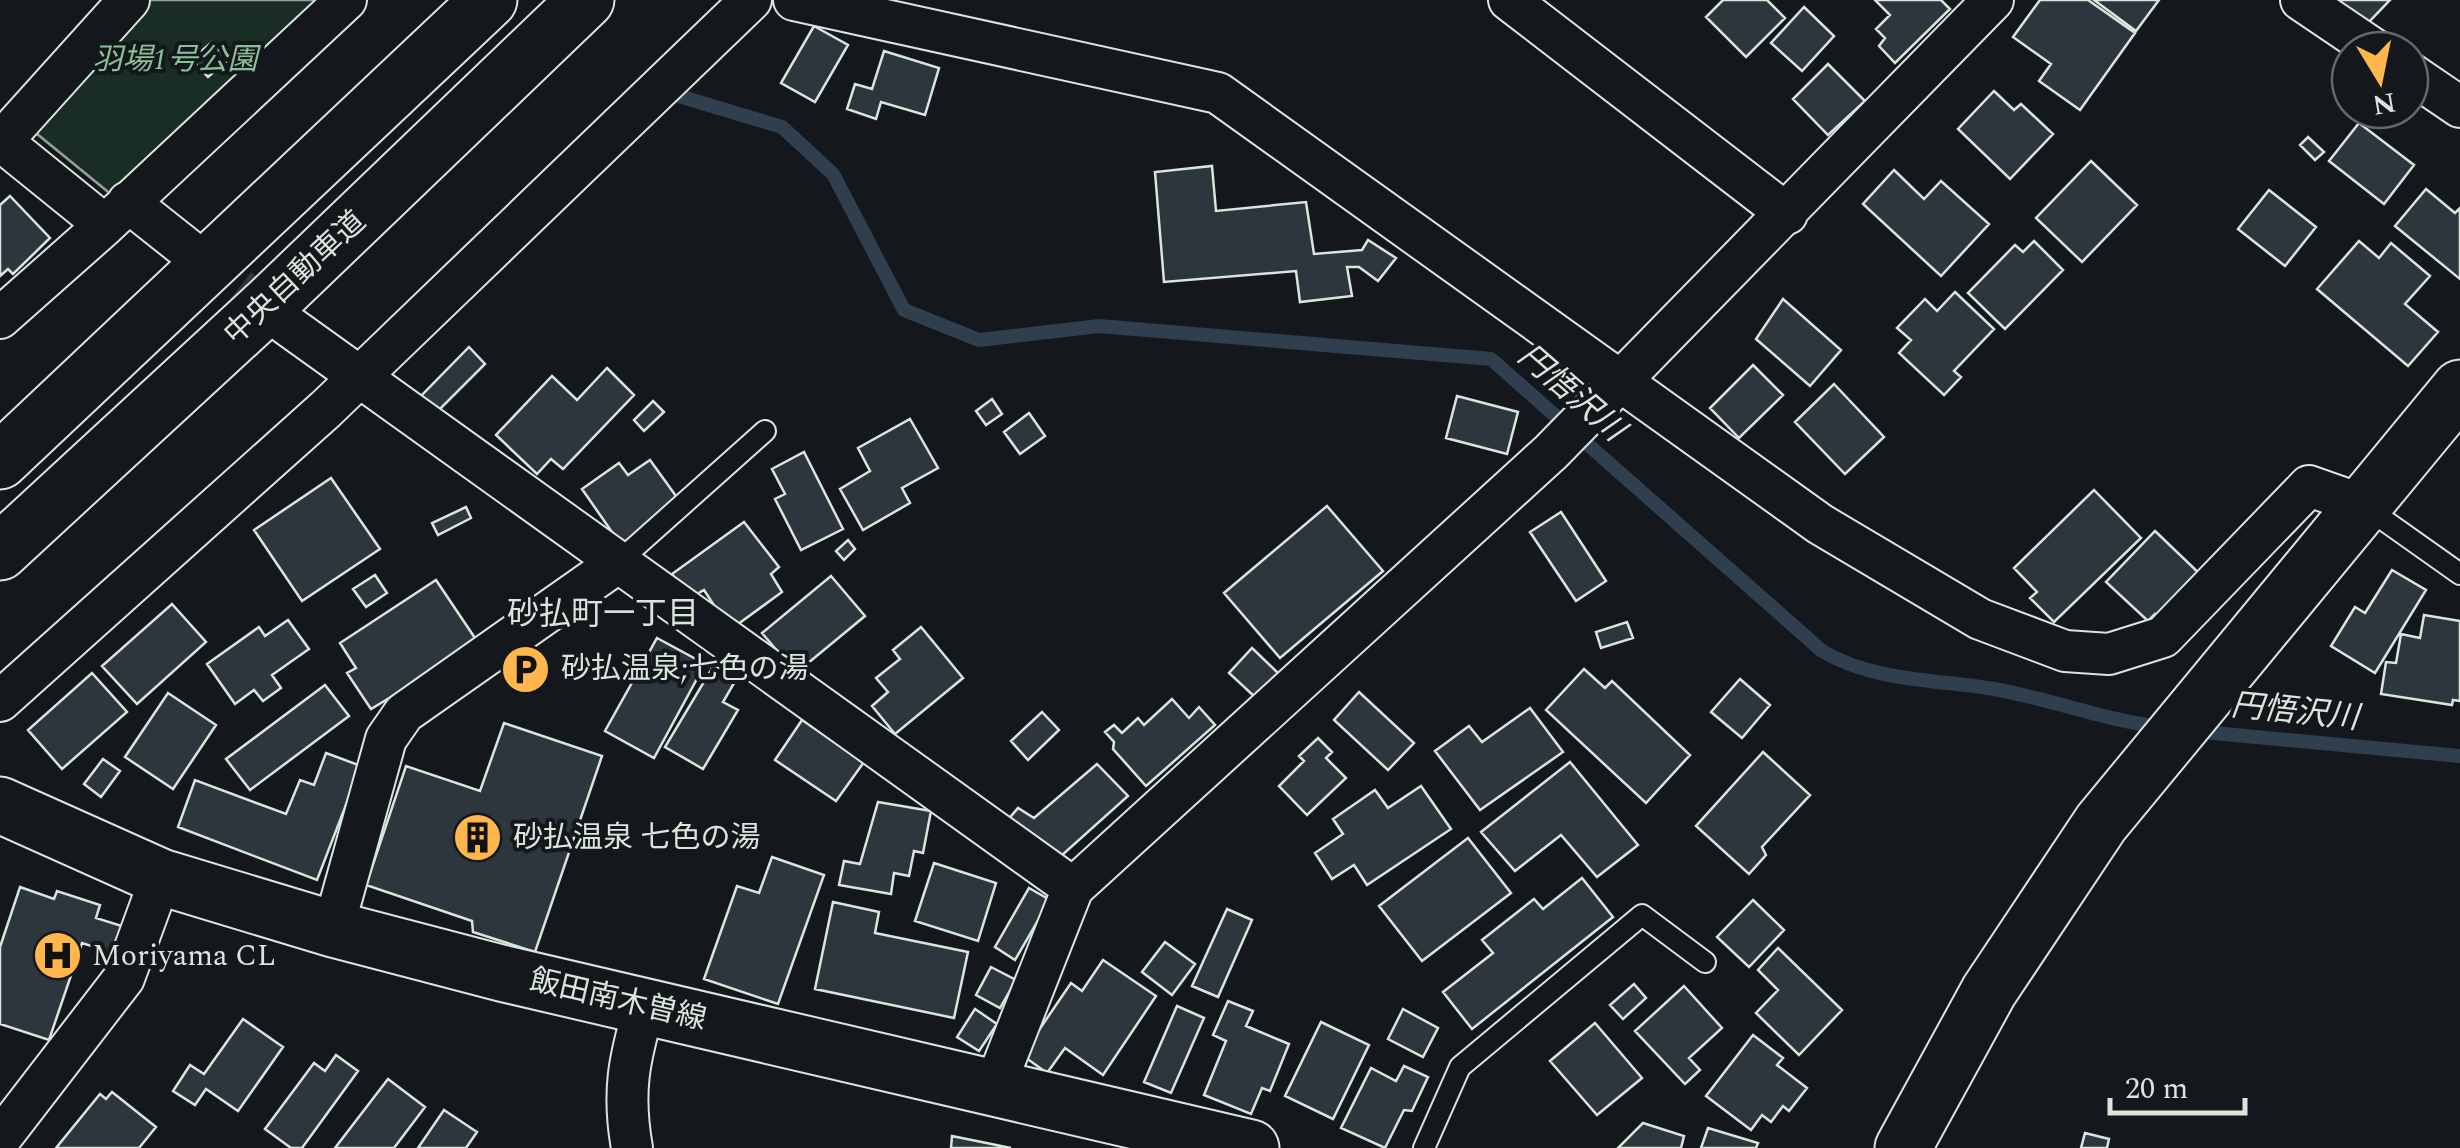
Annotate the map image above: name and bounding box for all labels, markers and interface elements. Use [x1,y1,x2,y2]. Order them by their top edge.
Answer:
north arrow [2330,30,2430,130]
park label: 羽場1号公園 [93,37,261,83]
text: N [2369,80,2399,126]
street label: 中央自動車道 [213,200,377,356]
water label: 円悟沢川 [1507,333,1638,455]
district label: 砂払町一丁目 [507,590,699,639]
parking icon: 砂払温泉;七色の湯 [500,643,552,695]
place label: 砂払温泉;七色の湯 [561,646,809,692]
water label: 円悟沢川 [2229,681,2364,743]
building icon: 砂払温泉 七色の湯 [452,812,504,864]
place label: 砂払温泉 七色の湯 [513,815,761,861]
hospital icon: Moriyama CL [31,930,83,982]
place label: Moriyama CL [92,933,276,979]
street label: 飯田南木曽線 [525,957,711,1043]
scale bar [2110,1053,2245,1115]
text: 20 m [2125,1066,2188,1112]

